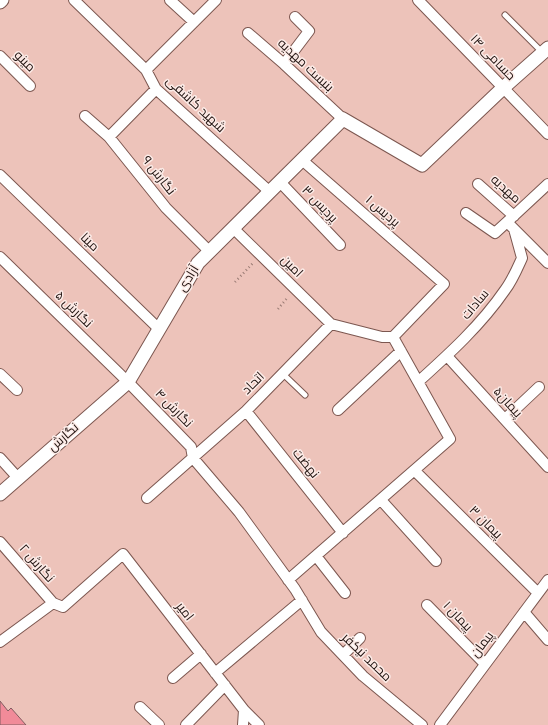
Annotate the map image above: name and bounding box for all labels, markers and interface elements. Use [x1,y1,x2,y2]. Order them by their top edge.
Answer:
street label: حسامی ۱۴ [466,32,518,84]
street label: بنبست مهدیه [274,36,336,96]
street label: مینو [10,48,38,76]
street label: شهید کاشفی [162,73,228,137]
street label: نگارش ۹ [138,153,178,199]
street label: مهدیه [487,172,523,208]
street label: پردیس ۳ [298,183,341,227]
street label: پردیس ۱ [361,193,403,232]
street label: مینا [76,230,102,256]
street label: امین [277,253,305,281]
street label: آزادی [174,262,204,295]
street label: سادات [459,287,493,323]
street label: نگارش ۵ [51,288,95,332]
street label: اتحاد [240,370,268,398]
street label: پیمان۵ [489,384,525,422]
street label: نگارش ۴ [151,386,195,432]
street label: نگارش [45,420,83,456]
street label: نهضت [288,446,322,482]
street label: پیمان ۳ [465,503,505,543]
street label: نگارش ۲ [15,542,57,586]
street label: امیر [171,599,196,625]
street label: پیمان ۱ [439,599,476,636]
street label: پیمان [468,628,498,661]
street label: محمد نیکفر [337,630,394,686]

